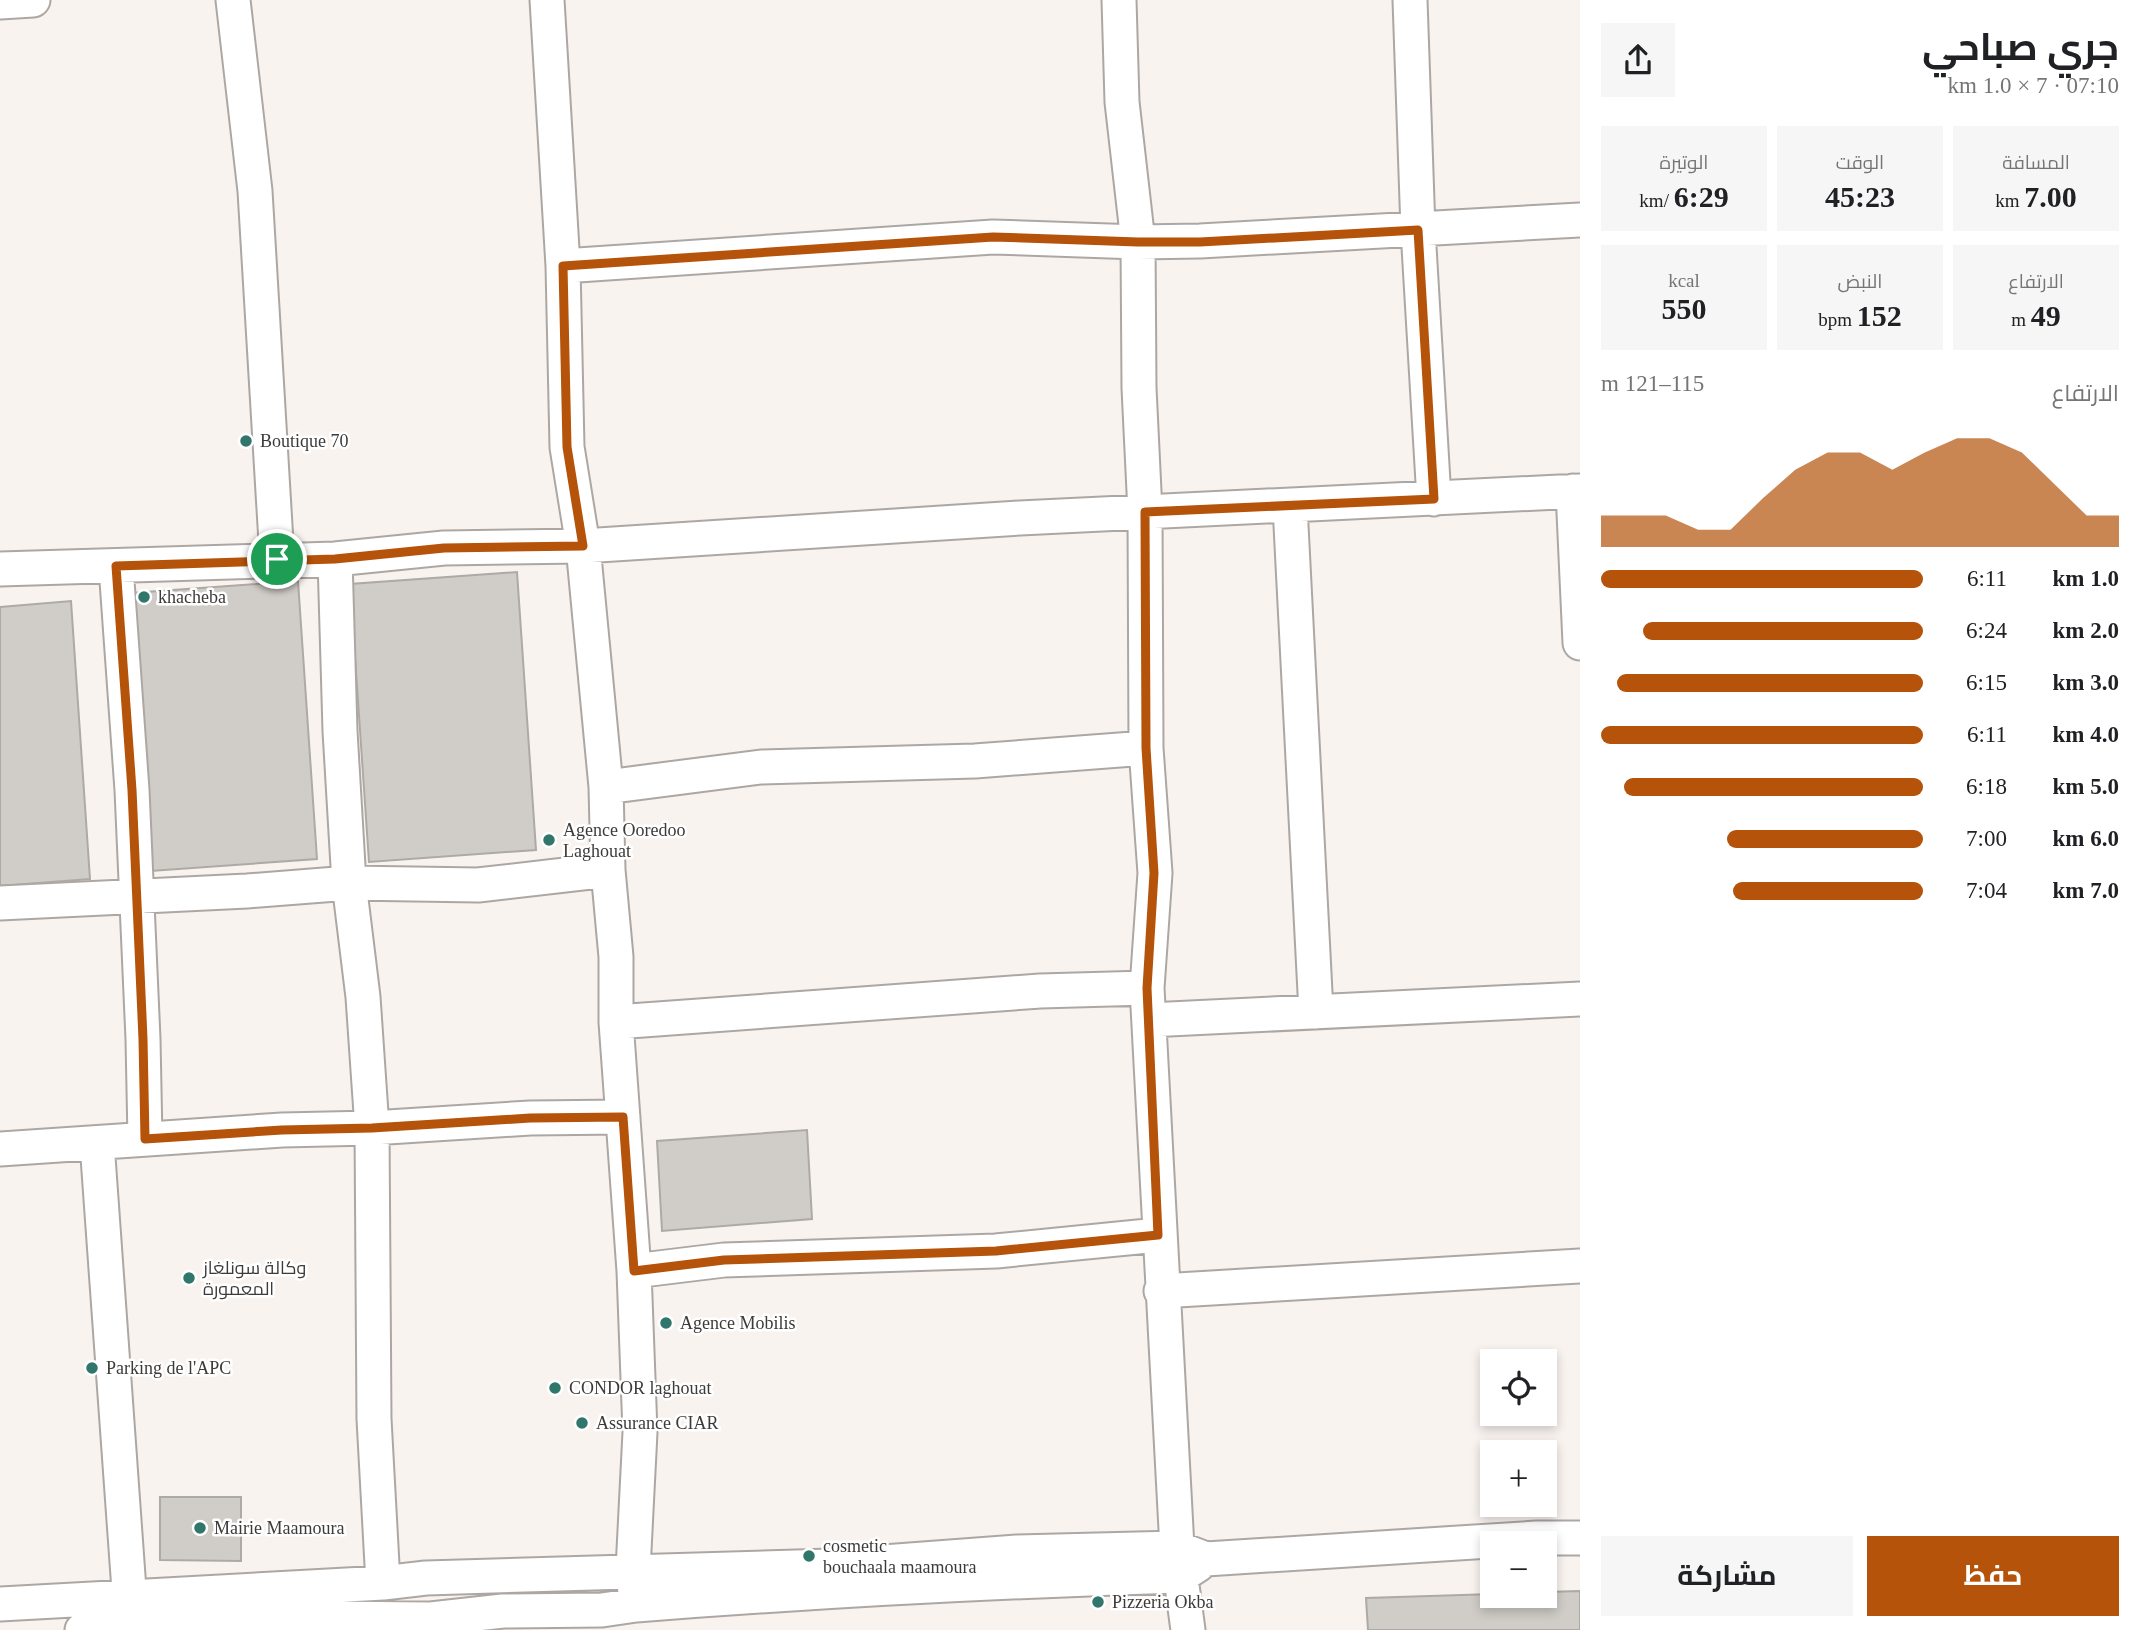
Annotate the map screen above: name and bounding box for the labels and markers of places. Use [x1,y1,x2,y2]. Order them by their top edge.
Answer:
place label: Boutique 70 [260,431,349,451]
marker: Boutique 70 [238,433,254,449]
pin [247,529,307,589]
place label: khacheba [158,587,226,607]
marker: khacheba [136,589,152,605]
place label: Agence Ooredoo Laghouat [563,820,685,861]
marker: Agence Ooredoo Laghouat [541,832,557,848]
place label: وكالة سونلغاز المعمورة [202,1258,306,1300]
marker: وكالة سونلغاز المعمورة [181,1270,197,1286]
place label: Agence Mobilis [680,1313,795,1333]
marker: Agence Mobilis [658,1315,674,1331]
place label: Parking de l'APC [106,1358,231,1378]
marker: Parking de l'APC [84,1360,100,1376]
place label: CONDOR laghouat [569,1378,712,1398]
marker: CONDOR laghouat [547,1380,563,1396]
place label: Assurance CIAR [596,1413,718,1433]
marker: Assurance CIAR [574,1415,590,1431]
place label: Mairie Maamoura [214,1518,344,1538]
marker: Mairie Maamoura [192,1520,208,1536]
place label: cosmetic bouchaala maamoura [823,1536,976,1577]
marker: cosmetic bouchaala maamoura [801,1548,817,1564]
place label: Pizzeria Okba [1112,1592,1213,1612]
marker: Pizzeria Okba [1090,1594,1106,1610]

